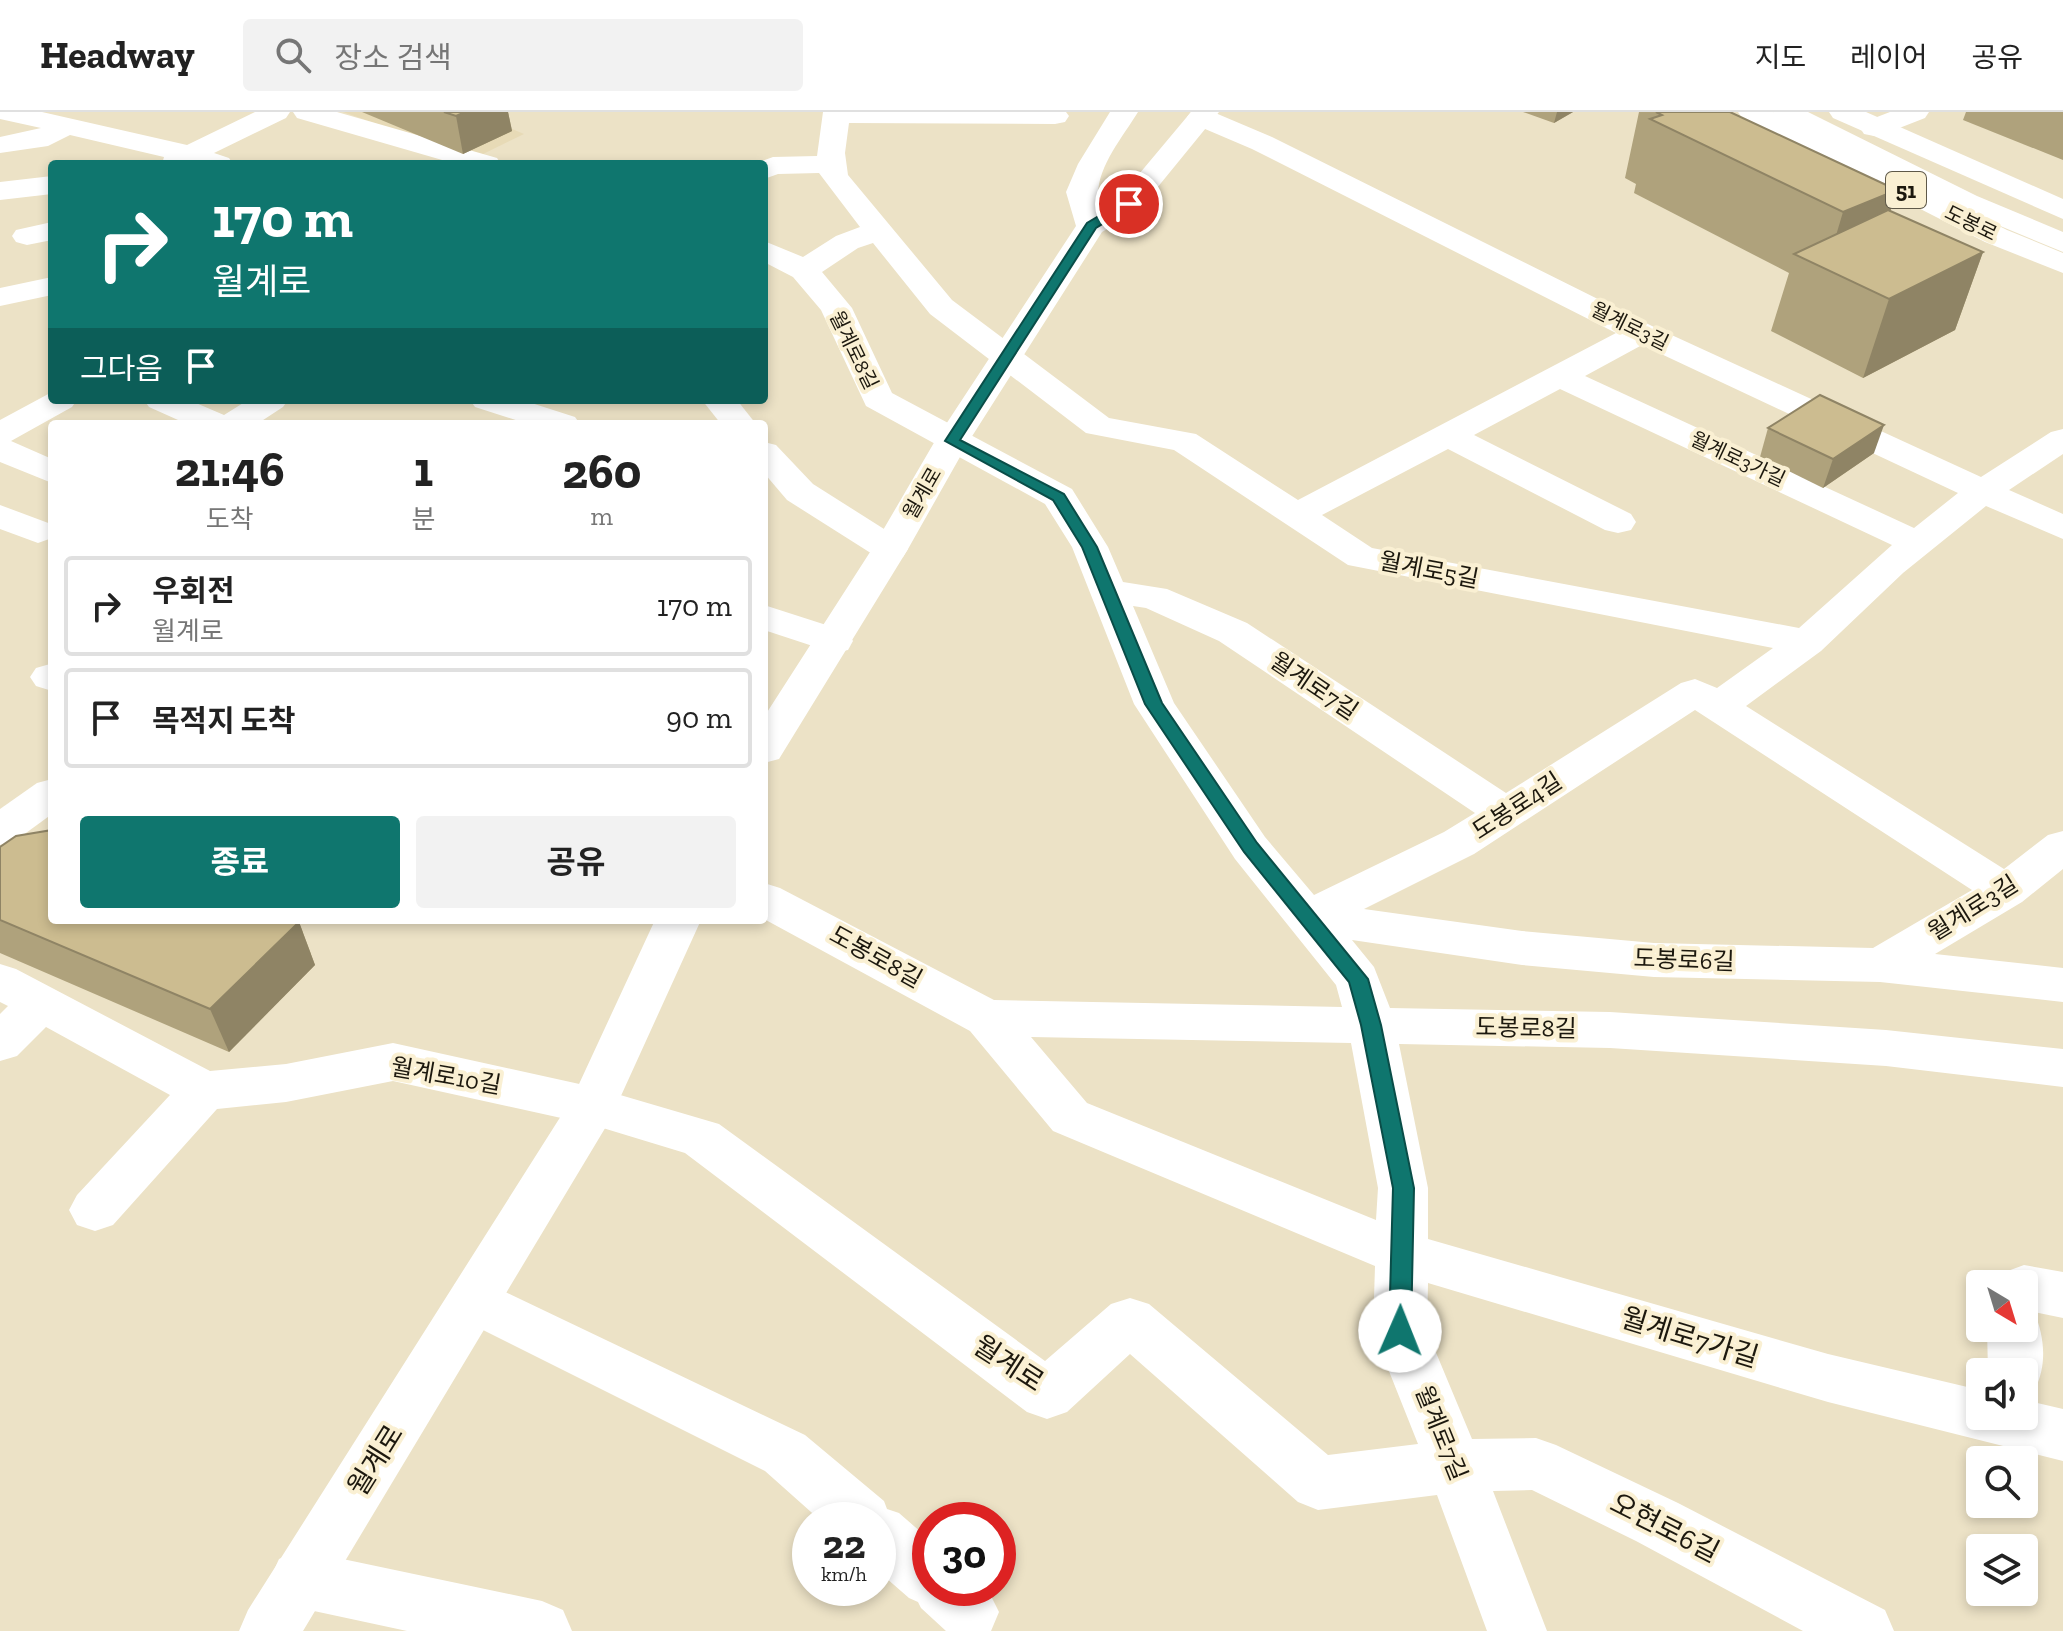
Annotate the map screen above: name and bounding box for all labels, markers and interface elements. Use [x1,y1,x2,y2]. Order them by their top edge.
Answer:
search box [243,19,803,91]
text: Headway [40,32,195,78]
icon: search [271,33,315,77]
text: 장소 검색 [335,40,452,76]
text: 지도 [1755,41,1806,74]
text: 레이어 [1850,41,1927,74]
text: 공유 [1971,41,2023,74]
pin [1095,170,1163,238]
road number: 51 [1886,172,1926,208]
icon: arrive [1107,182,1151,226]
text: 170 m [212,184,353,251]
icon: right [80,192,184,296]
street label: 도봉로 [1941,200,2001,246]
text: 월계로 [212,260,311,303]
street label: 월계로3길 [1587,297,1673,355]
street label: 월계로8길 [825,307,883,393]
icon: arrive [179,344,223,388]
text: 그다음 [80,351,163,387]
street label: 월계로3가길 [1687,427,1789,491]
text: 21:46 [175,441,285,498]
text: 1 [414,441,433,498]
text: 260 [562,443,641,500]
street label: 월계로 [898,463,946,523]
text: m [591,500,613,532]
text: 도착 [206,503,254,535]
text: 분 [412,503,435,535]
street label: 월계로5길 [1377,546,1481,593]
text: 우회전 [152,573,235,609]
icon: right [84,584,128,628]
text: 170 m [657,588,732,624]
text: 월계로 [152,615,224,647]
street label: 월계로7길 [1265,646,1364,725]
icon: arrive [84,696,128,740]
text: 90 m [666,700,732,736]
text: 목적지 도착 [152,703,296,739]
street label: 도봉로4길 [1466,766,1567,845]
button: 종료 [80,816,400,908]
button: 공유 [416,816,736,908]
street label: 월계로3길 [1923,869,2023,946]
street label: 도봉로8길 [825,919,928,994]
street label: 도봉로6길 [1633,943,1735,976]
street label: 도봉로8길 [1475,1012,1577,1043]
street label: 월계로10길 [389,1052,503,1099]
north arrow [1966,1270,2038,1342]
map controls [1966,1270,2038,1606]
position arrow [1358,1289,1442,1373]
street label: 월계로7가길 [1617,1301,1763,1374]
street label: 월계로 [967,1329,1050,1398]
button: sound [1966,1358,2038,1430]
street label: 월계로7길 [1409,1381,1474,1484]
street label: 월계로 [341,1419,410,1502]
button: search [1966,1446,2038,1518]
street label: 오현로6길 [1605,1486,1725,1569]
speed limit sign: 30 [912,1502,1016,1606]
text: 22 [823,1520,865,1568]
button: layers [1966,1534,2038,1606]
text: km/h [821,1562,867,1586]

